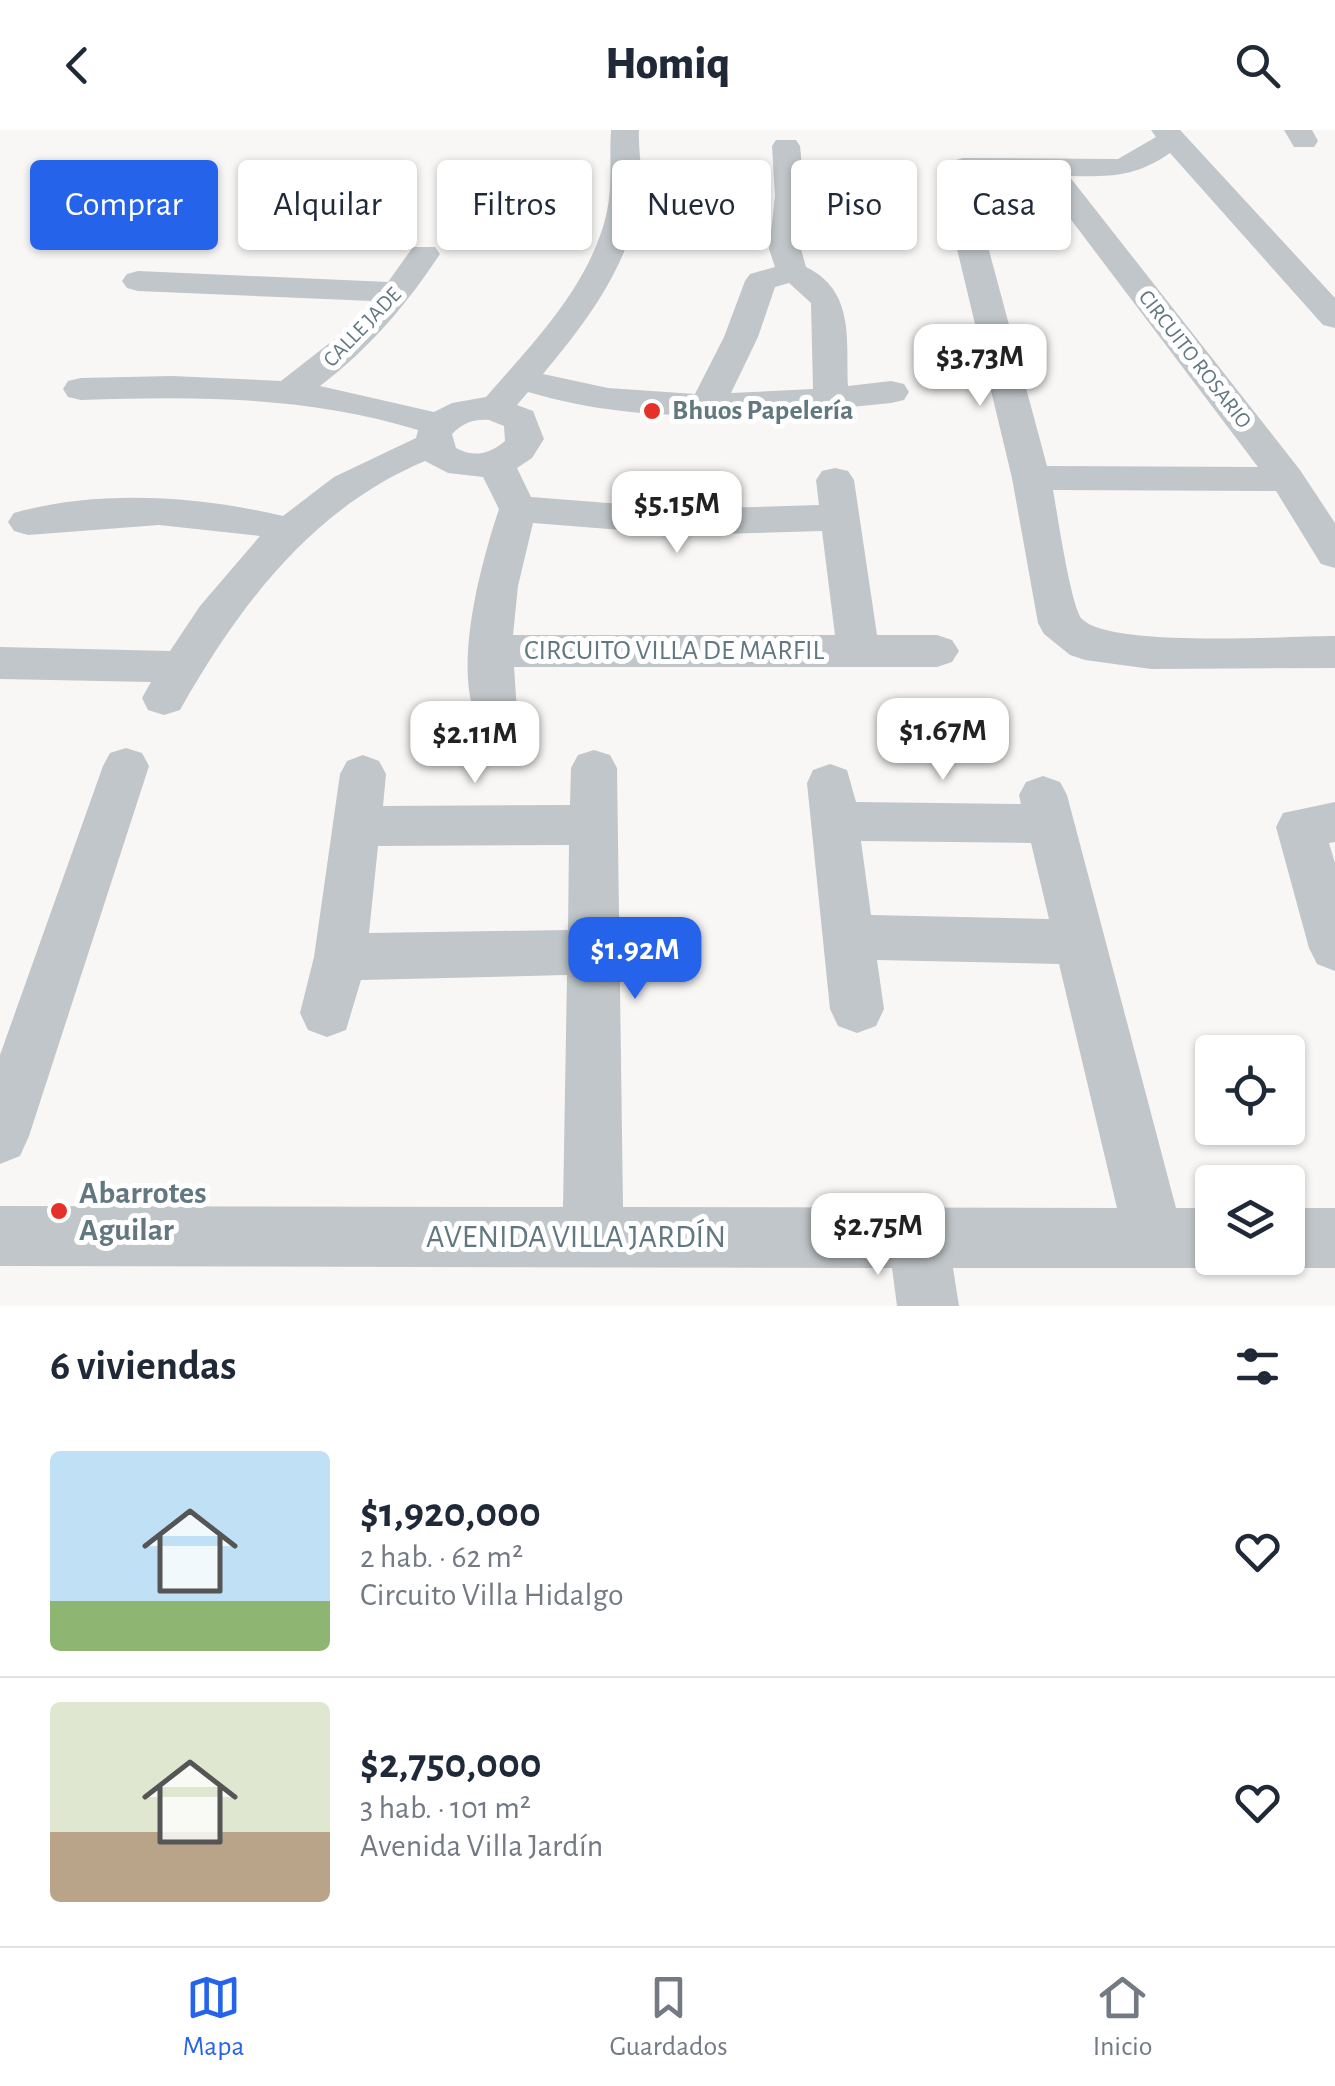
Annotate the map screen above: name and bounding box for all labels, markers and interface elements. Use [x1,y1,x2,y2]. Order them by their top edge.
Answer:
icon: back [50,38,105,93]
icon: search [1230,38,1285,93]
text: Homiq [605,42,730,87]
chip: Comprar [30,160,218,250]
chip: Alquilar [238,160,417,250]
chip: Filtros [437,160,592,250]
chip: Nuevo [612,160,771,250]
chip: Piso [791,160,917,250]
chip: Casa [937,160,1071,250]
street label: CALLE JADE [319,283,405,371]
street label: CIRCUITO ROSARIO [1134,286,1256,432]
pin: $3.73M [899,324,1061,409]
text: $3.73M [936,340,1024,372]
place label: Bhuos Papelería [672,397,854,425]
marker: Bhuos Papelería [641,400,663,422]
pin: $5.15M [596,471,758,556]
text: $5.15M [634,487,720,519]
street label: CIRCUITO VILLA DE MARFIL [524,637,824,665]
pin: $1.67M [862,698,1024,783]
pin: $2.11M [394,701,556,786]
text: $1.67M [899,714,987,746]
text: $2.11M [432,717,518,749]
pin: $1.92M [554,917,716,1002]
text: $1.92M [590,933,680,965]
map controls [1195,1035,1305,1275]
button: locate [1195,1035,1305,1145]
button: layers [1195,1165,1305,1275]
place label: Abarrotes Aguilar [79,1177,207,1246]
pin: $2.75M [797,1193,959,1278]
marker: Abarrotes Aguilar [48,1200,70,1222]
text: $2.75M [833,1209,923,1241]
street label: AVENIDA VILLA JARDÍN [426,1218,726,1253]
icon: filters [1230,1339,1285,1394]
text: 6 viviendas [50,1345,236,1387]
icon: home [130,1491,250,1611]
text: $1,920,000 [360,1492,541,1534]
icon: heart [1230,1524,1285,1579]
text: 2 hab. · 62 m² [360,1541,523,1573]
text: Circuito Villa Hidalgo [360,1579,624,1611]
icon: home [130,1742,250,1862]
text: $2,750,000 [360,1743,542,1785]
icon: heart [1230,1775,1285,1830]
text: 3 hab. · 101 m² [360,1792,531,1824]
text: Avenida Villa Jardín [360,1830,603,1862]
tab: Mapa [183,1970,244,2064]
tab: Guardados [609,1970,728,2064]
tab: Inicio [1093,1970,1152,2064]

